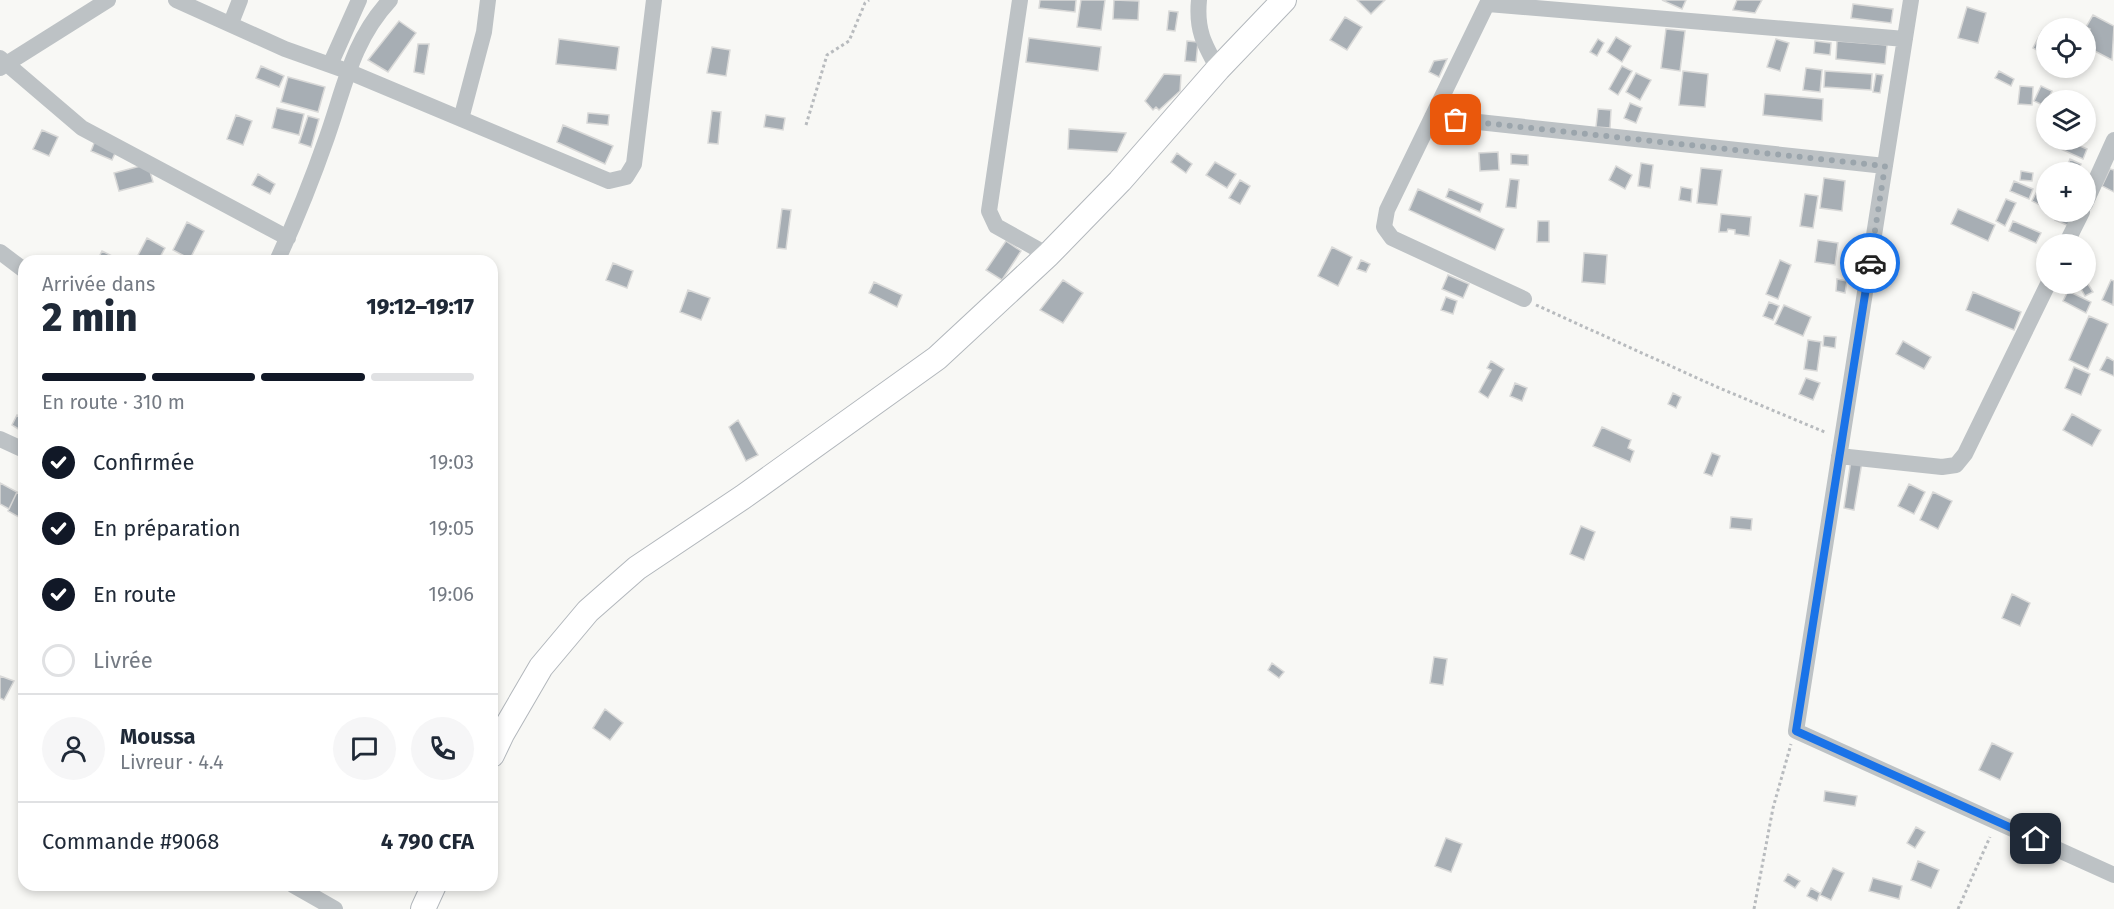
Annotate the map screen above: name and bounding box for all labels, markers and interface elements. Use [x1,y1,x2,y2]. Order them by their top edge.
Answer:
map controls [2036,18,2096,294]
button: locate [2036,18,2096,78]
button: layers [2036,90,2096,150]
pin [1430,94,1481,145]
icon: bag [1439,103,1472,136]
button: + [2036,162,2096,222]
courier [1840,233,1900,293]
button: − [2036,234,2096,294]
icon: car [1854,247,1887,280]
text: Arrivée dans [42,272,155,296]
text: 19:12–19:17 [366,293,474,320]
text: 2 min [42,295,138,341]
text: En route · 310 m [42,390,185,414]
icon: check [42,446,75,479]
text: Confirmée [93,449,195,476]
text: 19:03 [429,450,474,474]
icon: check [42,512,75,545]
text: En préparation [93,515,241,542]
text: 19:05 [429,516,474,540]
icon: check [42,578,75,611]
text: En route [93,581,176,608]
text: 19:06 [428,582,474,606]
text: Livrée [93,647,153,674]
button: person [42,717,105,780]
button: chat [333,717,396,780]
button: phone [411,717,474,780]
text: Moussa [120,723,196,750]
text: Livreur · 4.4 [120,750,224,774]
pin [2010,813,2061,864]
icon: home [2019,822,2052,855]
text: Commande #9068 [42,828,219,855]
text: 4 790 CFA [381,828,474,855]

